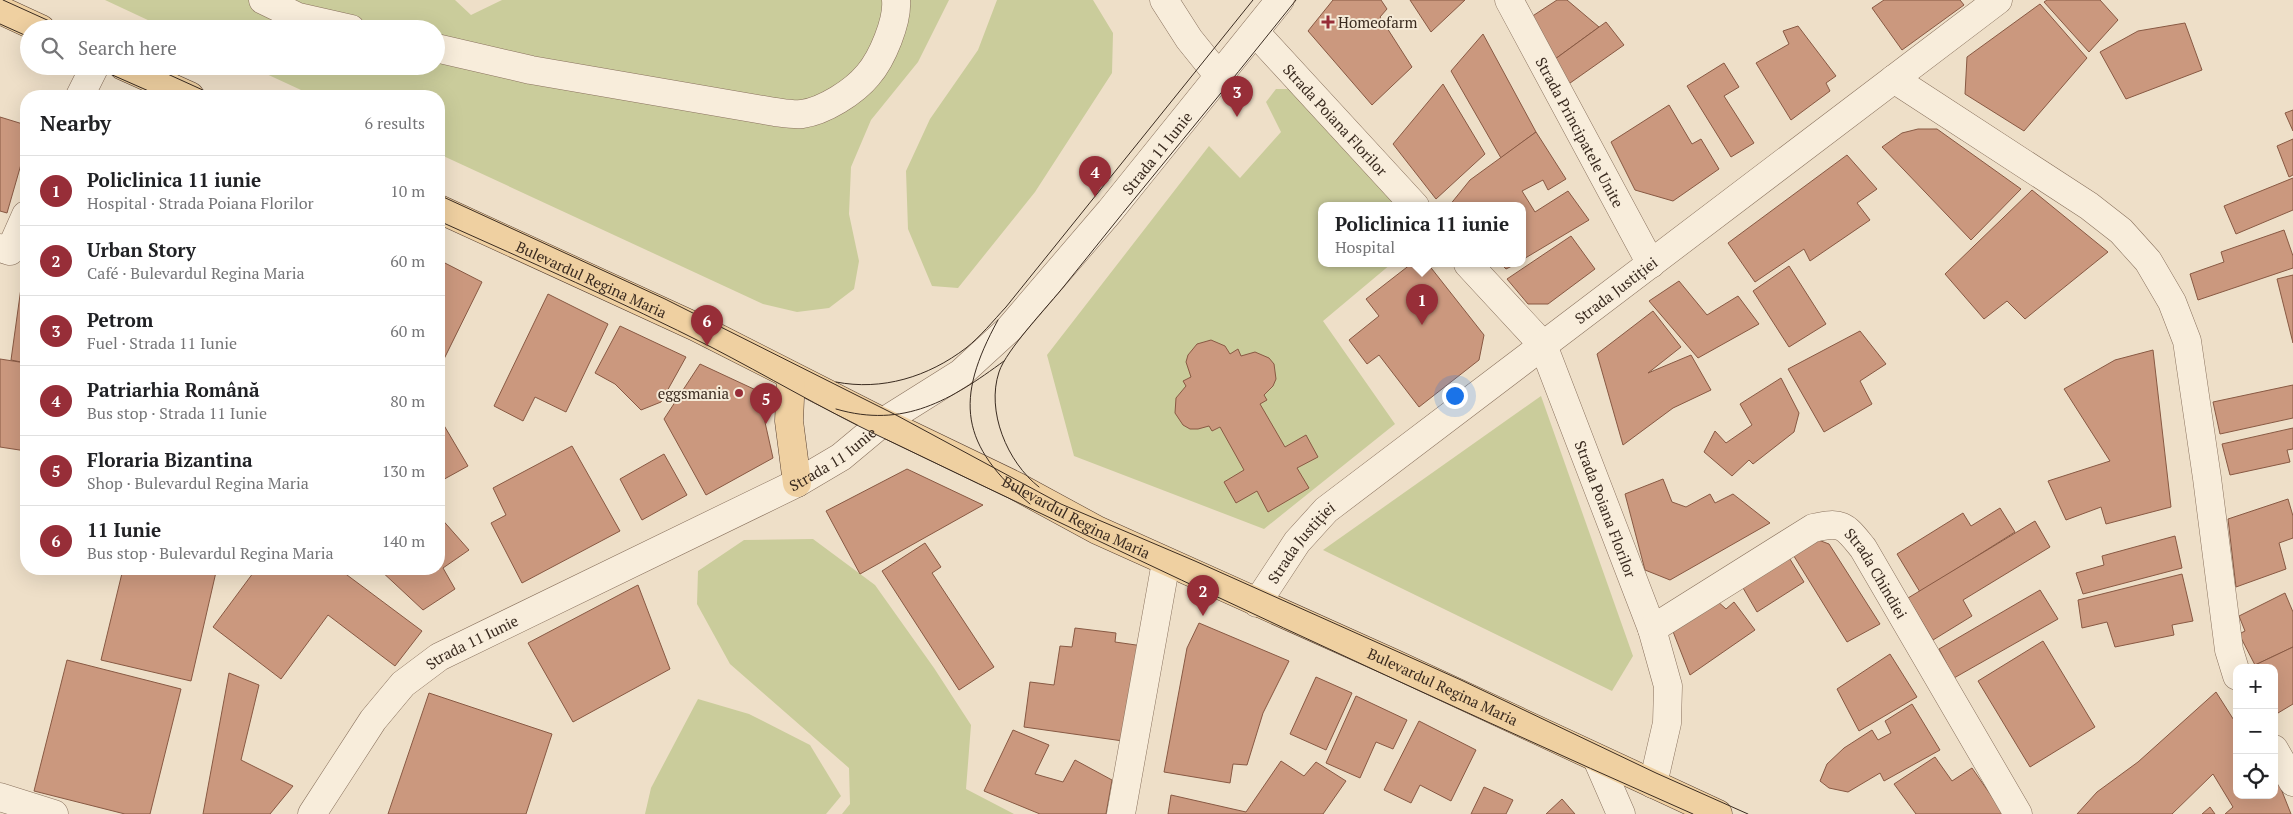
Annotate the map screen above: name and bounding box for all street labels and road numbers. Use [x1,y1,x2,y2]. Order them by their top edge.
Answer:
street label: Strada Principatele Unite [1532,53,1629,211]
street label: Strada Poiana Florilor [1279,59,1392,180]
street label: Strada 11 Iunie [1117,107,1196,198]
street label: Bulevardul Regina Maria [513,236,671,322]
street label: Strada Justiției [1570,252,1661,328]
street label: Strada 11 Iunie [786,422,880,495]
street label: Strada Poiana Florilor [1571,437,1641,581]
street label: Bulevardul Regina Maria [999,471,1154,563]
street label: Strada Justiției [1263,497,1339,587]
street label: Strada Chindiei [1841,523,1912,622]
street label: Strada 11 Iunie [421,610,521,674]
street label: Bulevardul Regina Maria [1365,643,1522,730]

